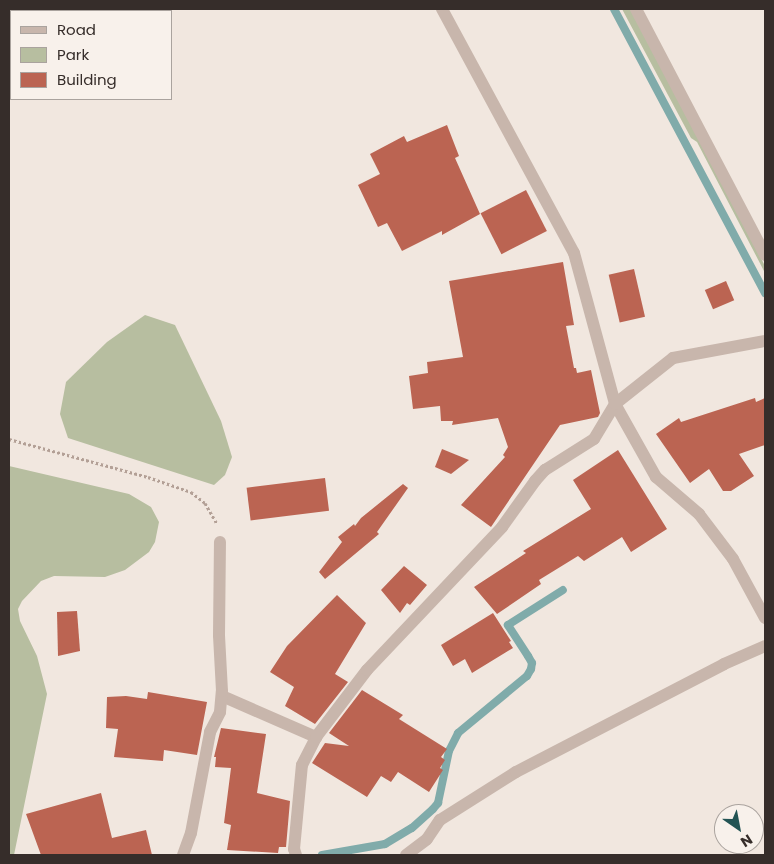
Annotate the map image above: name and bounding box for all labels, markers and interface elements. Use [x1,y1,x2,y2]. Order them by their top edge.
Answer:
legend [10,10,172,100]
text: Road [57,19,96,40]
text: Park [57,44,89,65]
text: Building [57,69,117,90]
north arrow [714,804,764,854]
text: N [737,829,756,852]

